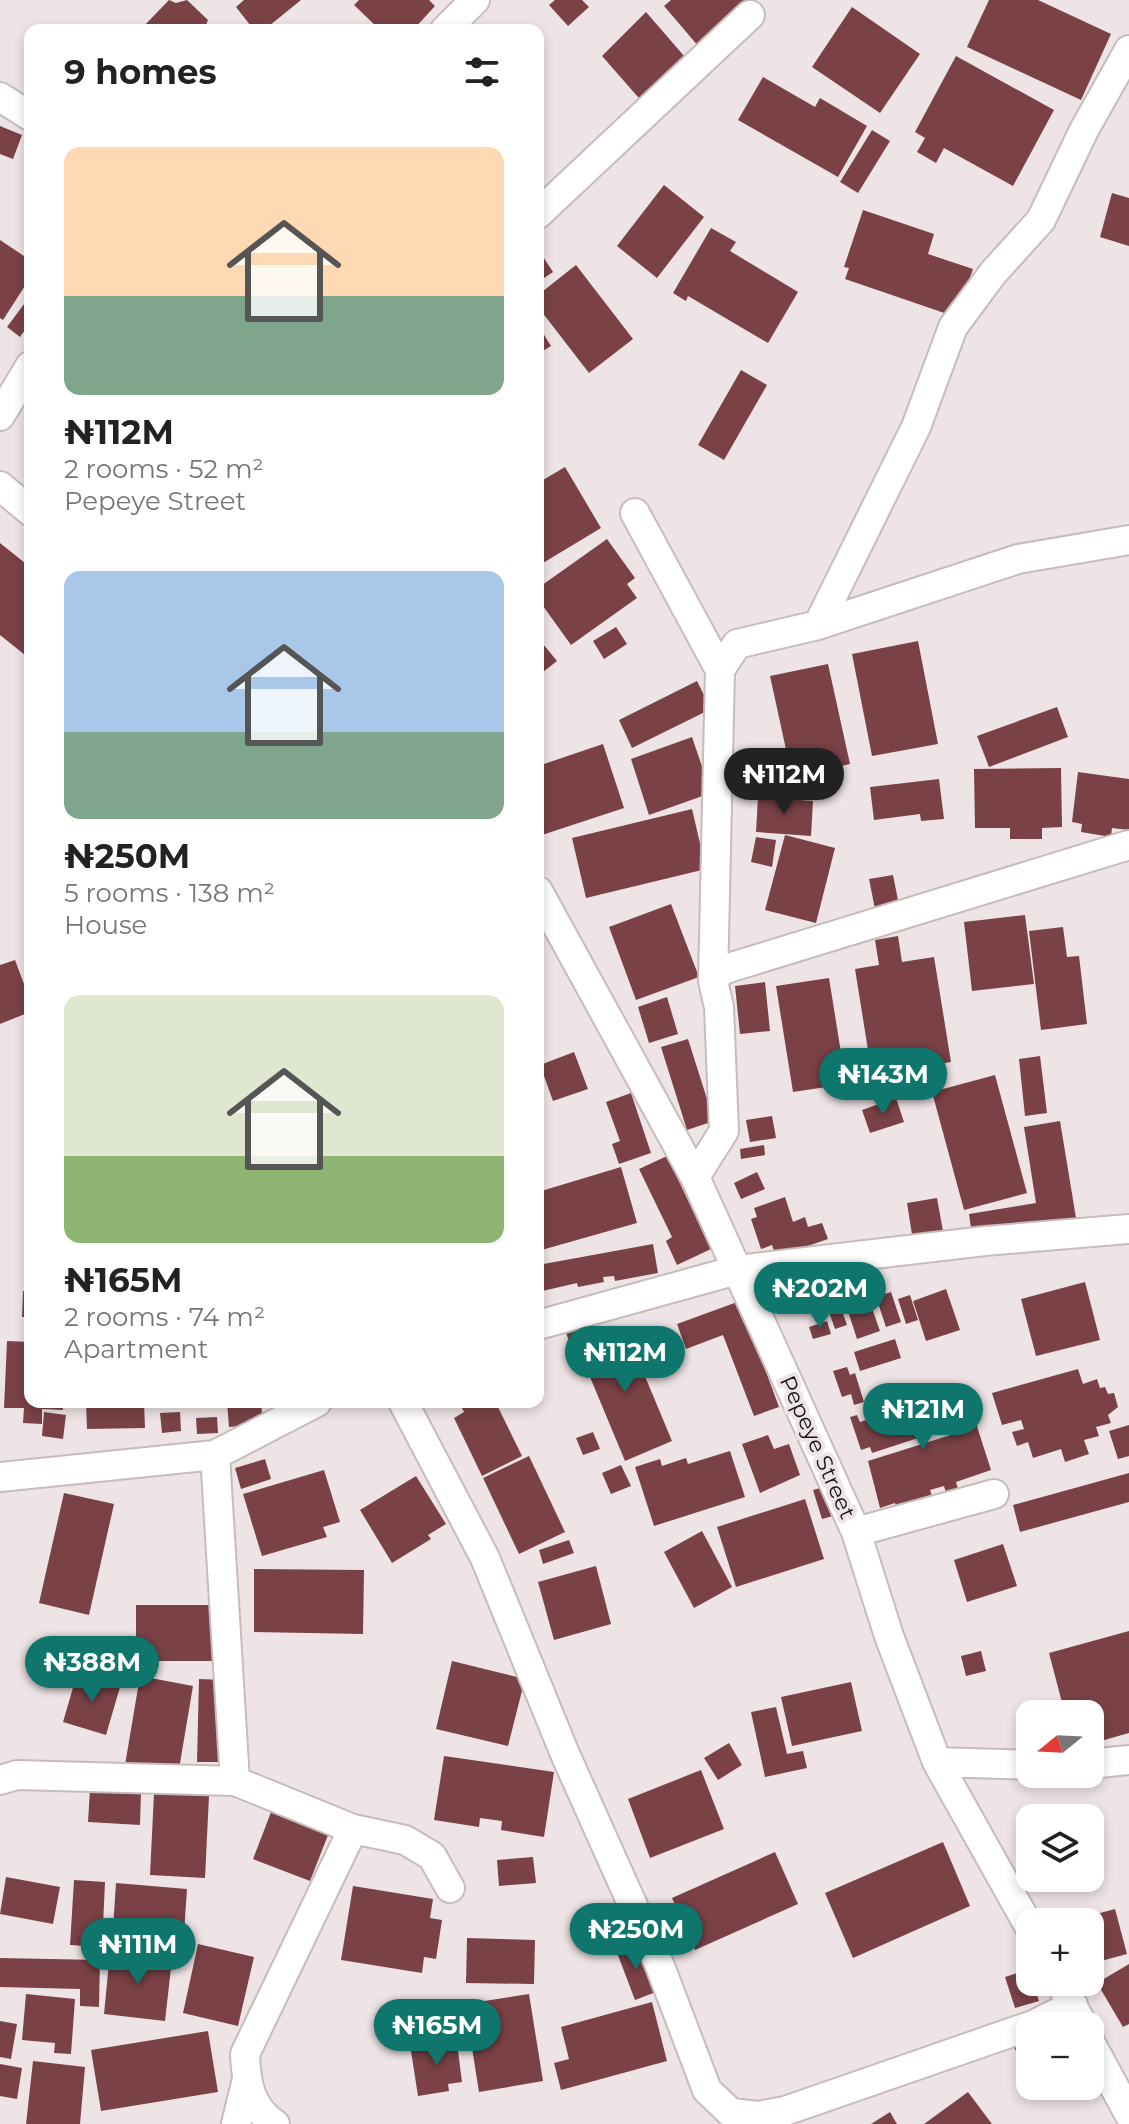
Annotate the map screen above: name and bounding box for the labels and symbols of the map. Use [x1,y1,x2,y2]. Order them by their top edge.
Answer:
pin: ₦112M [728,748,840,816]
pin: ₦143M [827,1048,939,1116]
pin: ₦202M [764,1262,876,1330]
pin: ₦112M [569,1326,681,1394]
street label: Pepeye Street [774,1371,861,1523]
pin: ₦121M [867,1383,979,1451]
pin: ₦388M [36,1636,148,1704]
north arrow [1016,1700,1104,1788]
pin: ₦250M [580,1903,692,1971]
pin: ₦111M [82,1918,194,1986]
pin: ₦165M [381,1999,493,2067]

